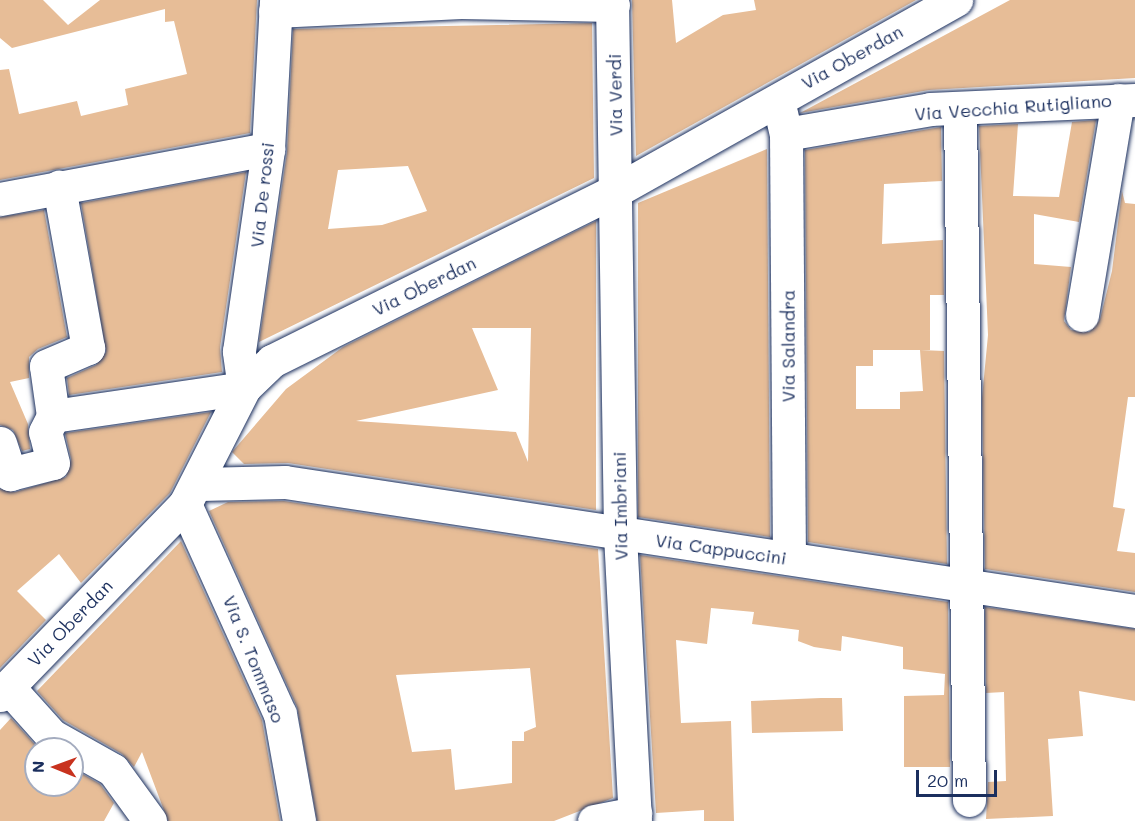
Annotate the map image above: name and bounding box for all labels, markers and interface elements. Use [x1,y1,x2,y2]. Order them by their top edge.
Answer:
street label: Via Oberdan [798,20,906,94]
street label: Via Verdi [603,53,627,137]
street label: Via Vecchia Rutigliano [914,89,1112,125]
street label: Via De rossi [246,141,278,249]
street label: Via Oberdan [369,252,479,320]
street label: Via Salandra [777,290,799,402]
street label: Via Imbriani [608,451,632,561]
street label: Via Cappuccini [654,529,788,569]
street label: Via Oberdan [23,575,117,671]
street label: Via S. Tommaso [219,592,289,726]
north arrow [24,737,84,797]
scale bar [919,758,1000,796]
text: N [27,760,48,773]
text: 20 m [927,768,968,792]

